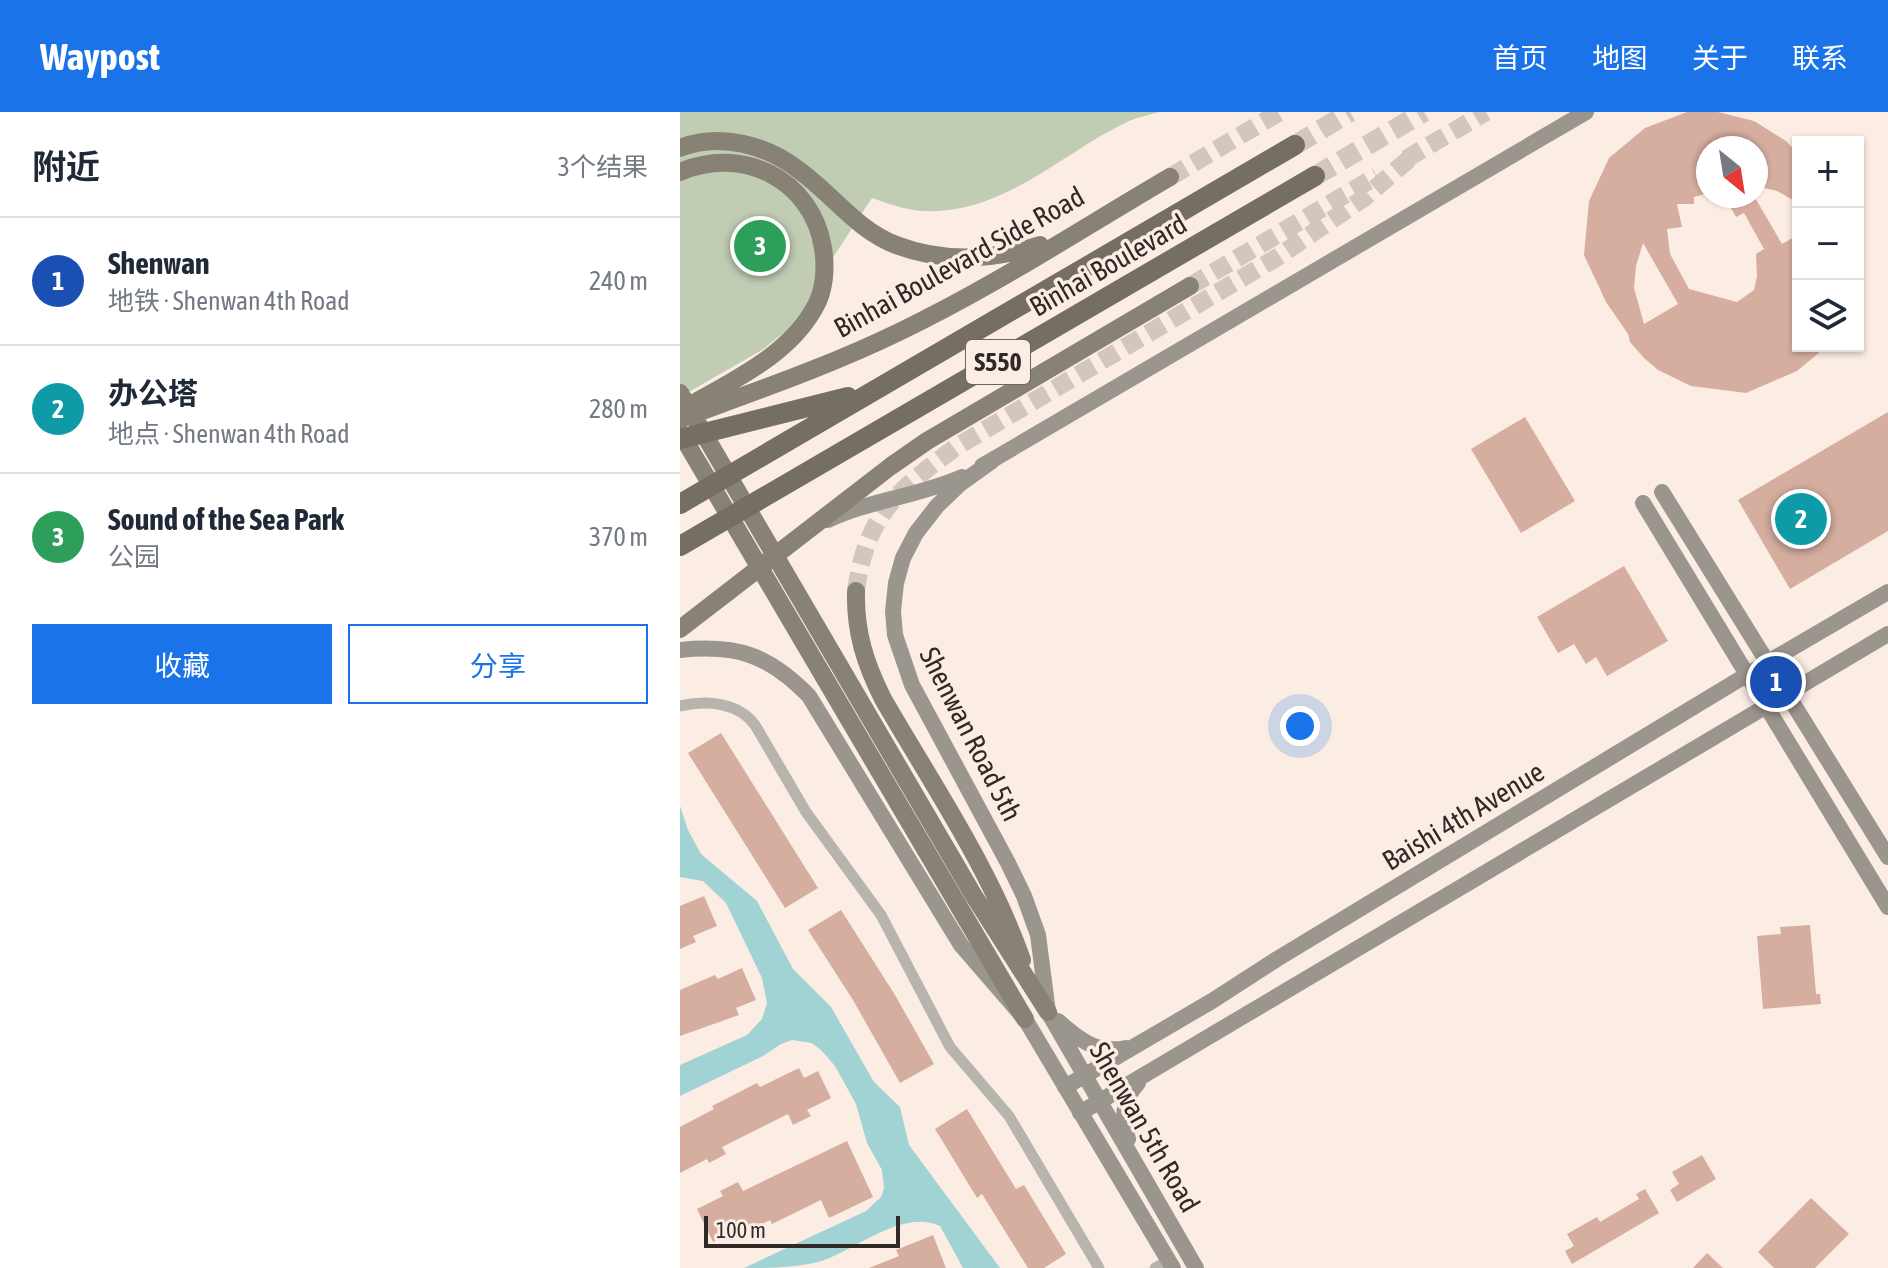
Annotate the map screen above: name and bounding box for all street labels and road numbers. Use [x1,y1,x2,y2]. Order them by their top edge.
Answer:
street label: Binhai Boulevard Side Road [828,180,1090,344]
street label: Binhai Boulevard [1024,207,1192,323]
road number: S550 [966,340,1030,384]
street label: Shenwan Road 5th [913,642,1029,826]
street label: Baishi 4th Avenue [1376,755,1550,877]
street label: Shenwan 5th Road [1083,1036,1207,1218]

